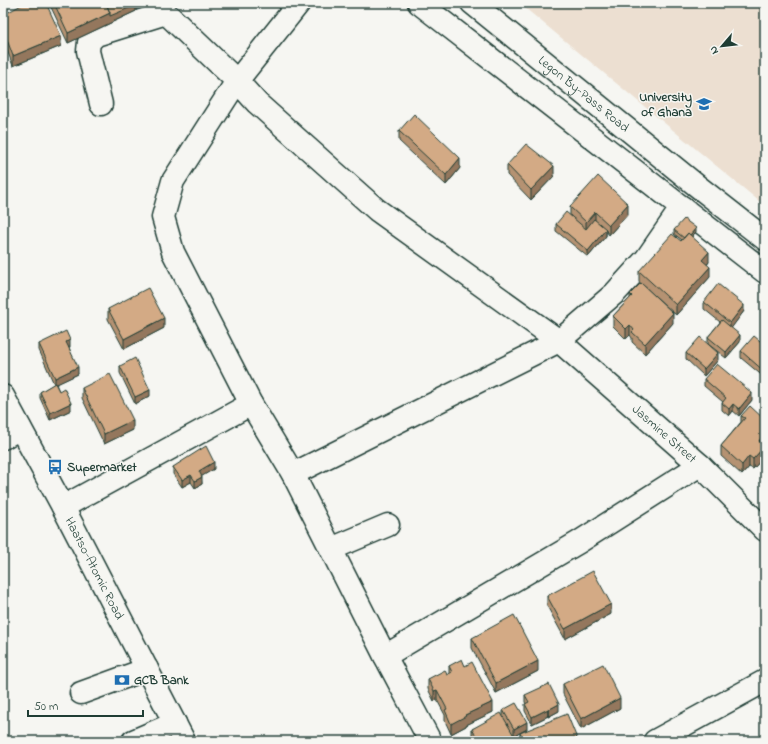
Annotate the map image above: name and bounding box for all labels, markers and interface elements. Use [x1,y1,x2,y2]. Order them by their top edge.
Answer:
north arrow [702,26,742,66]
text: N [705,43,723,57]
street label: Legon By-Pass Road [534,51,634,137]
place label: University of Ghana [639,88,692,122]
school or university icon: University of Ghana [695,95,713,113]
street label: Jasmine Street [628,400,701,468]
bus stop icon: Supermarket [46,458,64,476]
place label: Supermarket [67,458,137,477]
street label: Haatso-Atomic Road [60,513,129,623]
bank icon: GCB Bank [113,671,131,689]
place label: GCB Bank [134,671,189,690]
scale bar [28,692,143,718]
text: 50 m [34,698,58,716]

